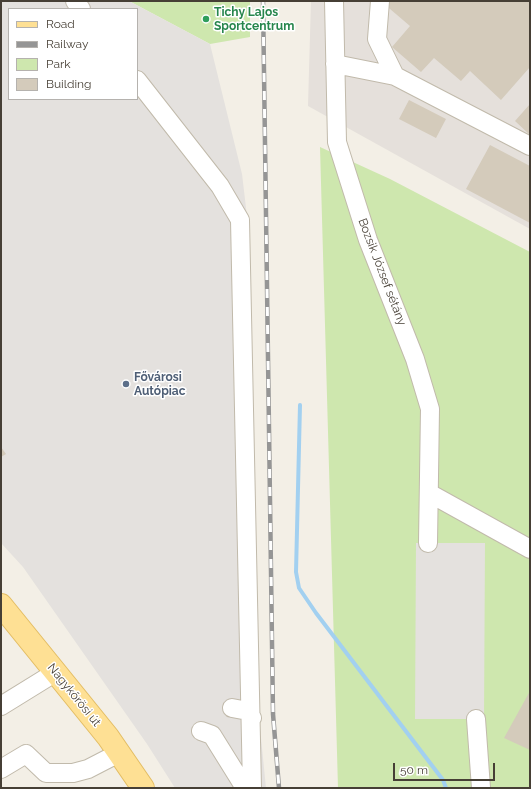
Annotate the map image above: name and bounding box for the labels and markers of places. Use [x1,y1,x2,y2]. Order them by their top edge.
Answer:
place label: Tichy Lajos Sportcentrum [214,5,294,33]
marker: Tichy Lajos Sportcentrum [201,14,211,24]
place label: Fővárosi Autópiac [134,370,185,398]
marker: Fővárosi Autópiac [121,379,131,389]

